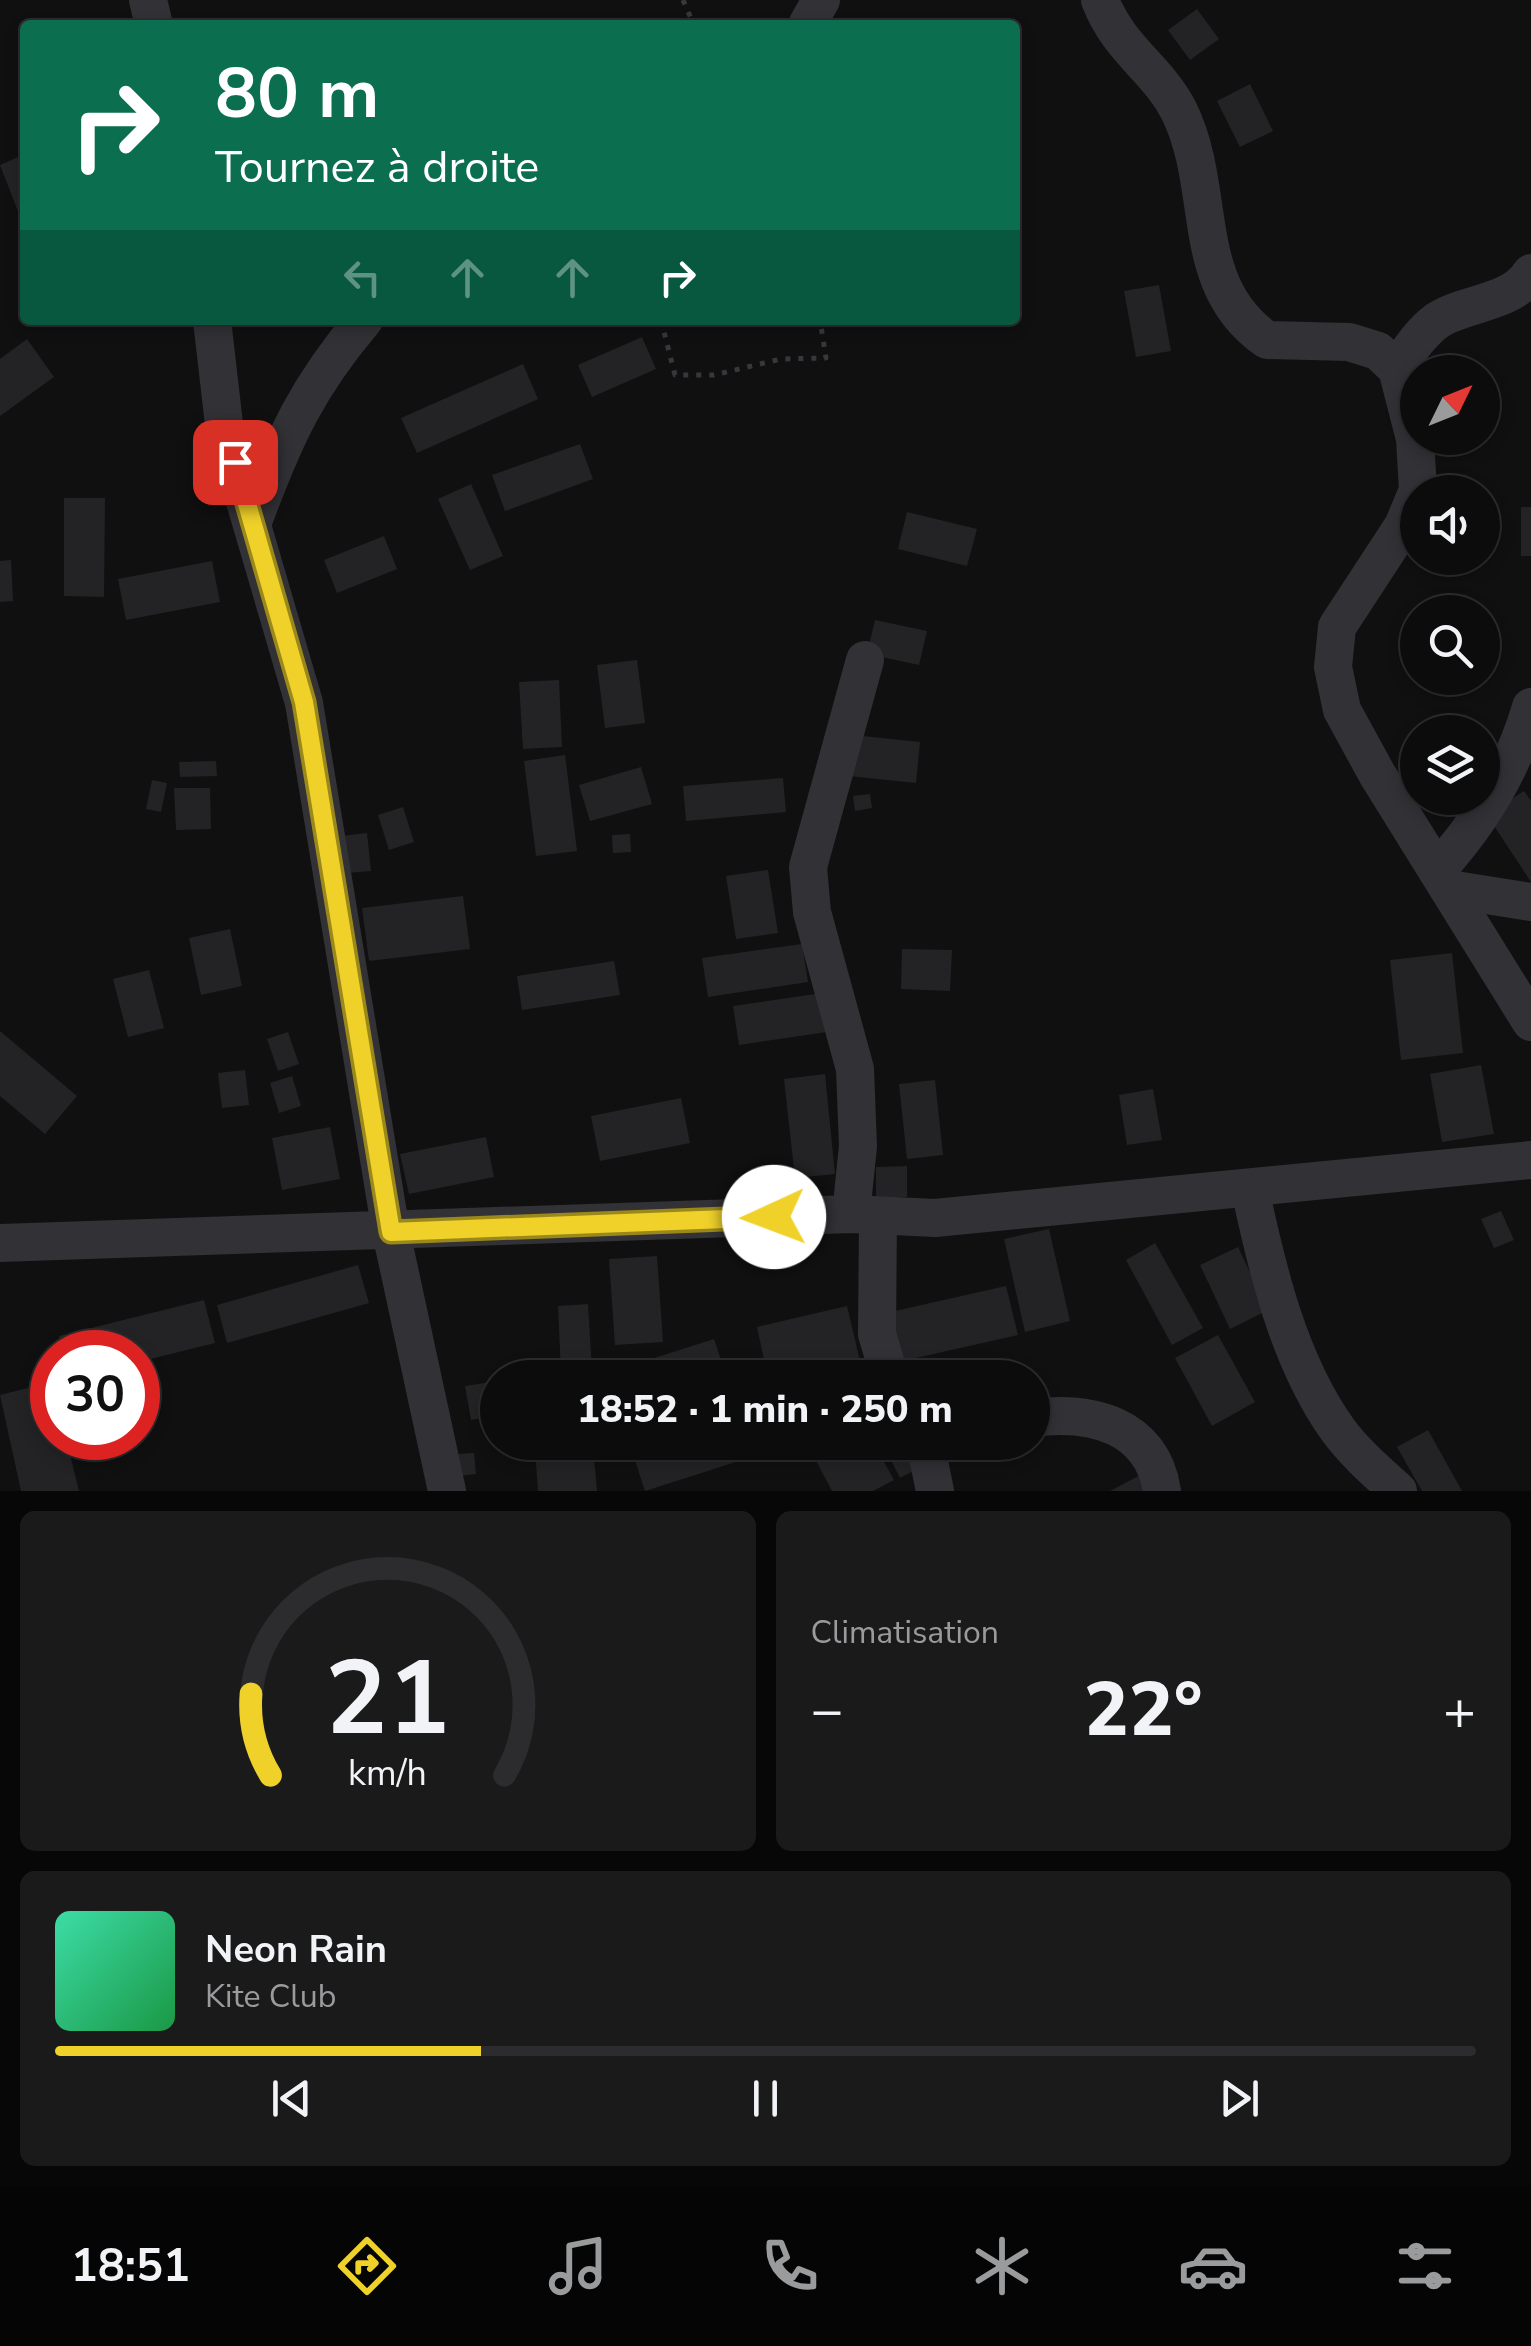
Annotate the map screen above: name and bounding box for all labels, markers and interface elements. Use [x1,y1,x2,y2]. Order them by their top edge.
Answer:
text: 80 m [215,46,379,142]
icon: right [50,60,180,190]
text: Tournez à droite [215,137,539,198]
icon: left [335,250,390,305]
icon: ahead [440,250,495,305]
icon: ahead [545,250,600,305]
icon: right [650,250,705,305]
north arrow [1400,355,1500,455]
map controls [1400,355,1500,815]
pin [193,420,278,505]
icon: arrive [208,435,263,490]
button: sound [1400,475,1500,575]
button: search [1400,595,1500,695]
button: layers [1400,715,1500,815]
position arrow [722,1165,826,1269]
speed limit sign: 30 [30,1330,160,1460]
text: 18:52 · 1 min · 250 m [577,1384,953,1435]
text: Climatisation [811,1611,999,1654]
text: 21 [325,1628,450,1770]
text: 22° [1084,1659,1203,1761]
text: − [811,1673,844,1748]
text: + [1443,1673,1476,1748]
text: km/h [348,1749,427,1798]
text: Neon Rain [205,1924,387,1975]
text: Kite Club [205,1975,336,2018]
icon: previous [264,2071,319,2126]
icon: pause [738,2071,793,2126]
icon: next [1212,2071,1267,2126]
icon: directions [332,2231,402,2301]
icon: music [543,2231,613,2301]
icon: phone [755,2231,825,2301]
icon: climate [967,2231,1037,2301]
icon: car [1178,2231,1248,2301]
icon: filters [1390,2231,1460,2301]
text: 18:51 [71,2236,190,2297]

